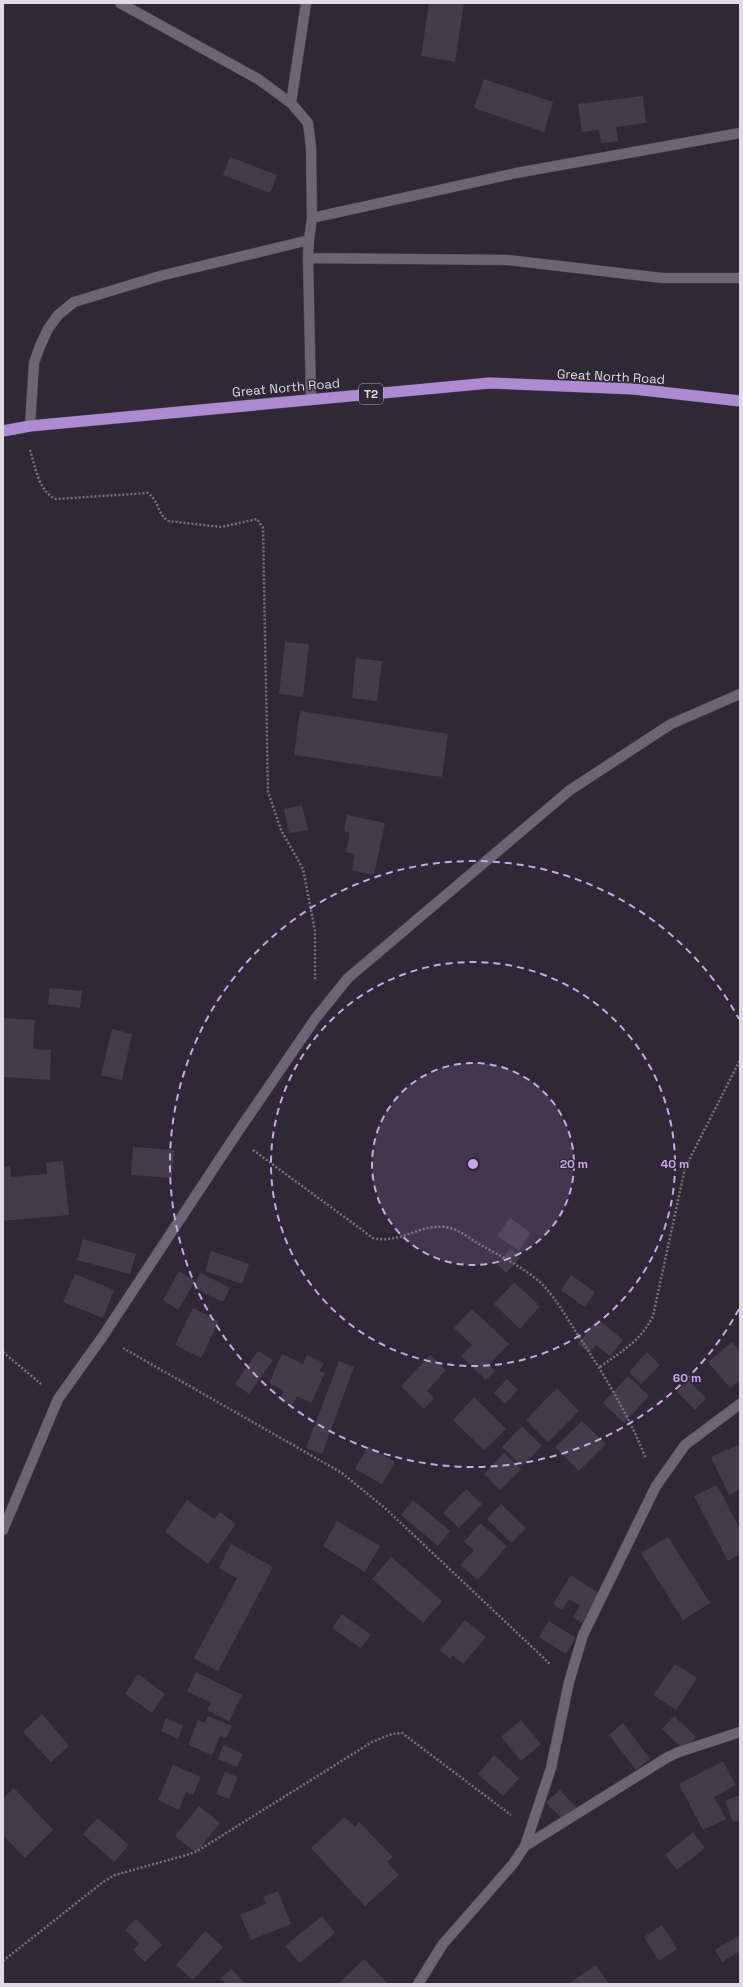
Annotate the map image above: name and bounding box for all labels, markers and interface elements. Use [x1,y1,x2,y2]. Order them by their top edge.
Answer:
street label: Great North Road [557,365,665,388]
street label: Great North Road [231,374,341,401]
road number: T2 [359,384,383,404]
text: 20 m [560,1156,588,1172]
text: 40 m [661,1156,689,1172]
centre of rings [466,1157,480,1171]
text: 60 m [673,1370,701,1386]

